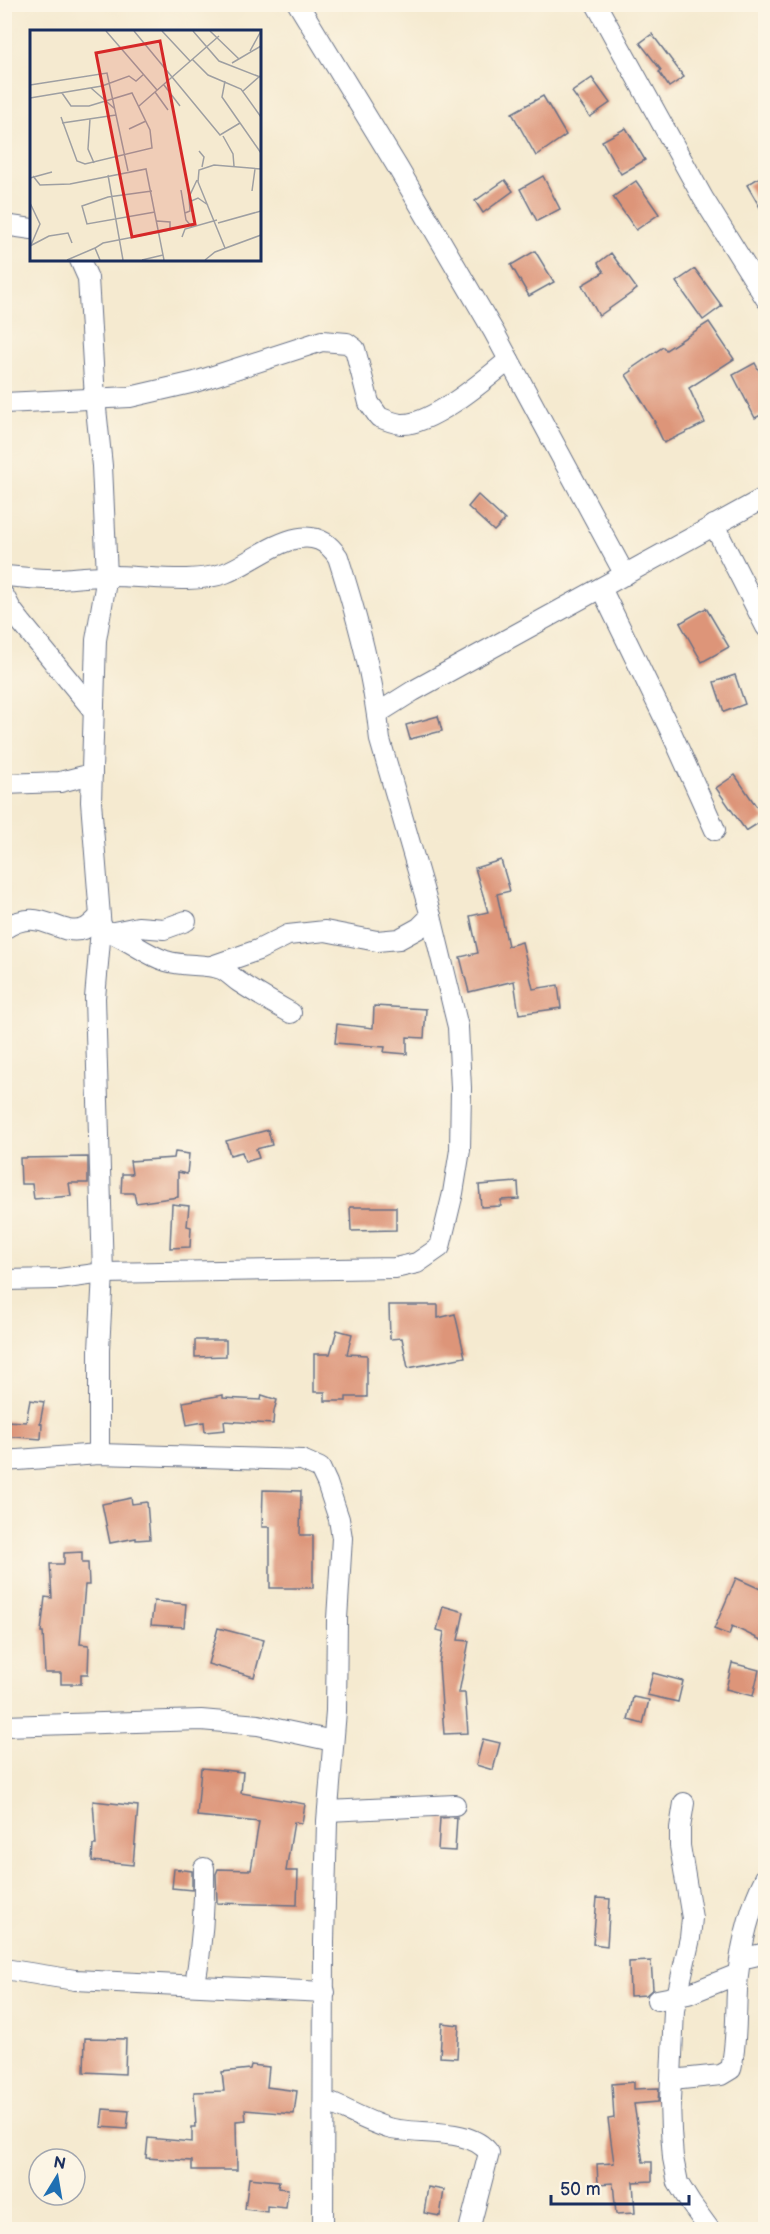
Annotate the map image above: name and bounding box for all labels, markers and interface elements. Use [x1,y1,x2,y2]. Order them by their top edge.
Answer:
inset map [30,30,261,261]
north arrow [27,2147,87,2207]
text: N [52,2153,67,2174]
scale bar [551,2168,689,2206]
text: 50 m [560,2179,601,2200]

